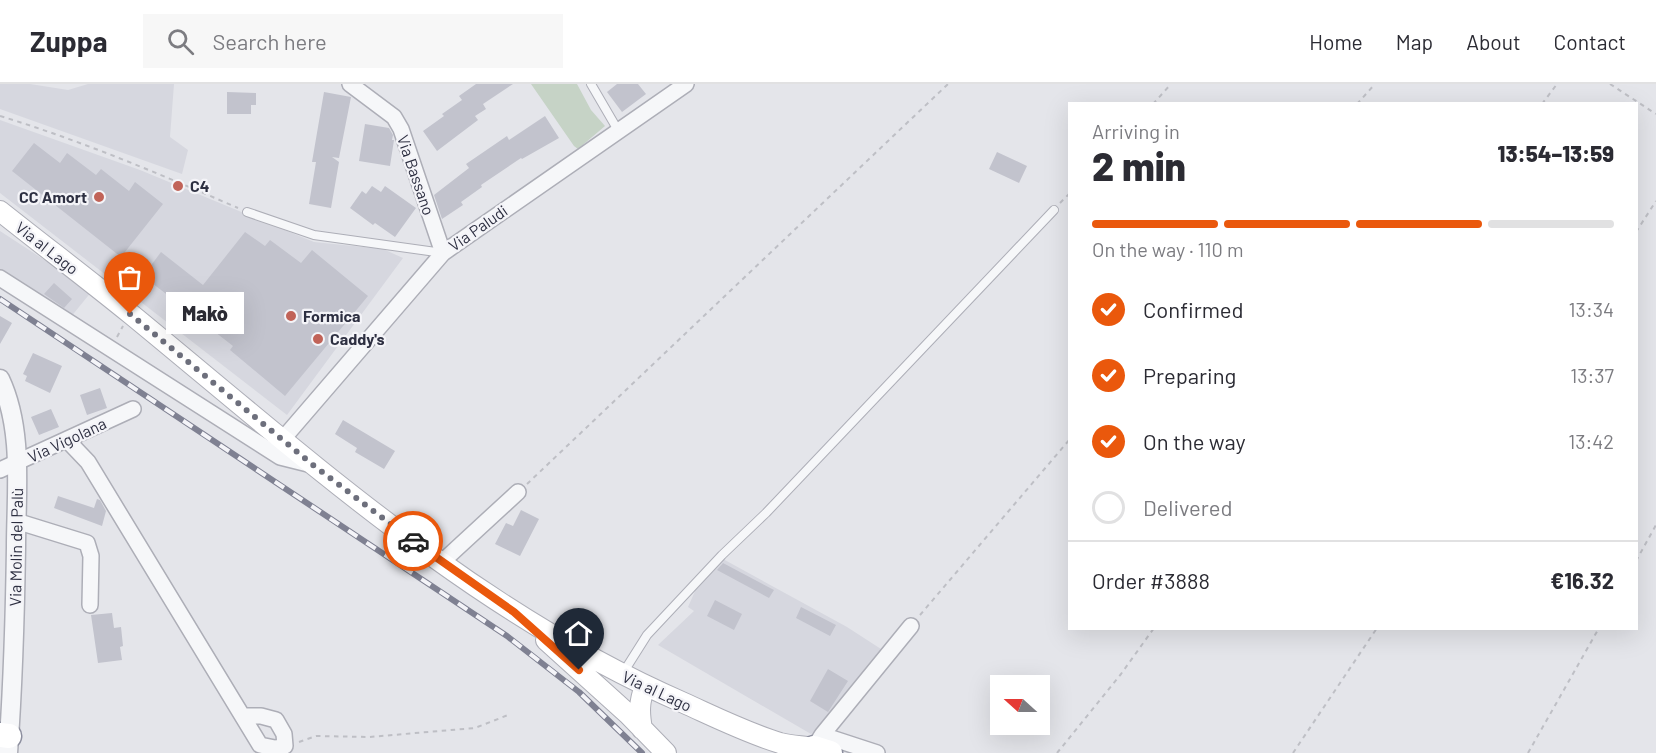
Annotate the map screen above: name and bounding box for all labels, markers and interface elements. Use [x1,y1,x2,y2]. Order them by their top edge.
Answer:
search box [143,14,563,68]
text: Zuppa [30,24,107,58]
icon: search [164,25,197,58]
text: Search here [212,28,327,54]
text: Home [1309,29,1363,54]
text: Map [1396,29,1433,54]
text: About [1466,29,1521,54]
text: Contact [1554,29,1626,54]
text: Arriving in [1092,119,1180,143]
street label: Via Bassano [394,132,439,217]
text: 13:54–13:59 [1498,140,1614,166]
text: 2 min [1092,142,1186,189]
place label: C4 [190,176,209,195]
marker: C4 [171,179,185,193]
place label: CC Amort [19,187,87,206]
marker: CC Amort [92,190,106,204]
street label: Via Paludi [445,200,511,255]
street label: Via al Lago [12,217,83,278]
text: On the way · 110 m [1092,237,1243,261]
pin [104,252,155,314]
icon: bag [113,261,146,294]
callout: Makò [166,293,244,335]
icon: check [1092,293,1125,326]
text: Confirmed [1143,296,1243,322]
text: 13:34 [1569,297,1614,321]
text: Makò [182,301,228,325]
place label: Formica [303,306,361,325]
marker: Formica [284,309,298,323]
place label: Caddy's [330,329,385,348]
marker: Caddy's [311,332,325,346]
icon: check [1092,359,1125,392]
text: Preparing [1143,362,1236,388]
text: 13:37 [1570,363,1614,387]
street label: Via Vigolana [25,413,109,466]
icon: check [1092,425,1125,458]
text: On the way [1143,428,1246,454]
text: 13:42 [1568,429,1614,453]
street label: Via Molin del Palù [5,487,26,606]
text: Delivered [1143,494,1232,520]
courier [383,511,443,571]
icon: car [397,525,430,558]
text: Order #3888 [1092,567,1210,593]
text: €16.32 [1550,567,1614,593]
pin [553,608,604,670]
icon: home [562,617,595,650]
street label: Via al Lago [619,666,695,715]
north arrow [990,675,1050,735]
map controls [990,675,1050,735]

